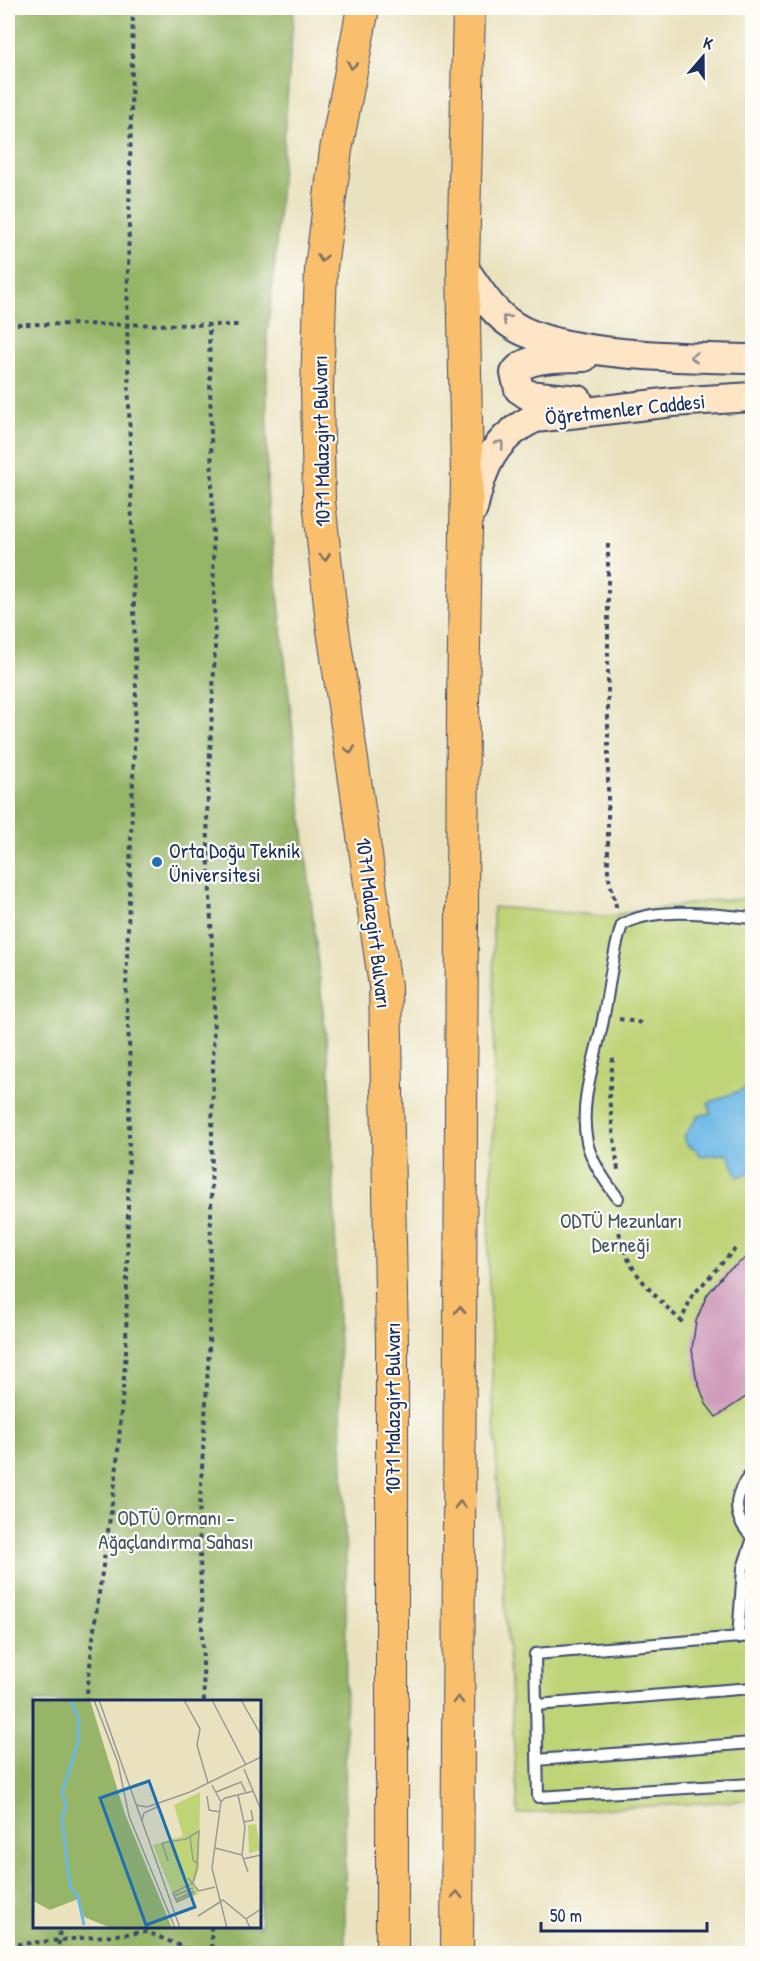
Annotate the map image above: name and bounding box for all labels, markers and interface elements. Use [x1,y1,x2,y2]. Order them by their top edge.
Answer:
north arrow [673,27,733,87]
text: K [700,31,716,55]
one-way arrow [346,60,359,70]
one-way arrow [317,253,329,262]
one-way arrow [502,316,513,327]
one-way arrow [690,350,699,363]
street label: 1071 Malazgirt Bulvarı [305,355,337,527]
street label: Öğretmenler Caddesi [543,386,707,432]
one-way arrow [493,440,504,451]
one-way arrow [318,553,331,562]
one-way arrow [344,746,356,755]
place label: Orta Doğu Teknik Üniversitesi [169,836,300,889]
street label: 1071 Malazgirt Bulvarı [349,836,399,1010]
marker: Orta Doğu Teknik Üniversitesi [150,855,164,869]
park label: ODTÜ Mezunları Derneği [560,1206,682,1259]
one-way arrow [454,1306,466,1315]
street label: 1071 Malazgirt Bulvarı [378,1322,407,1494]
one-way arrow [454,1501,466,1510]
park label: ODTÜ Ormanı - Ağaçlandırma Sahası [98,1503,254,1556]
one-way arrow [452,1696,464,1705]
inset map [33,1700,261,1928]
one-way arrow [451,1891,463,1900]
scale bar [541,1895,708,1933]
text: 50 m [550,1903,582,1928]

